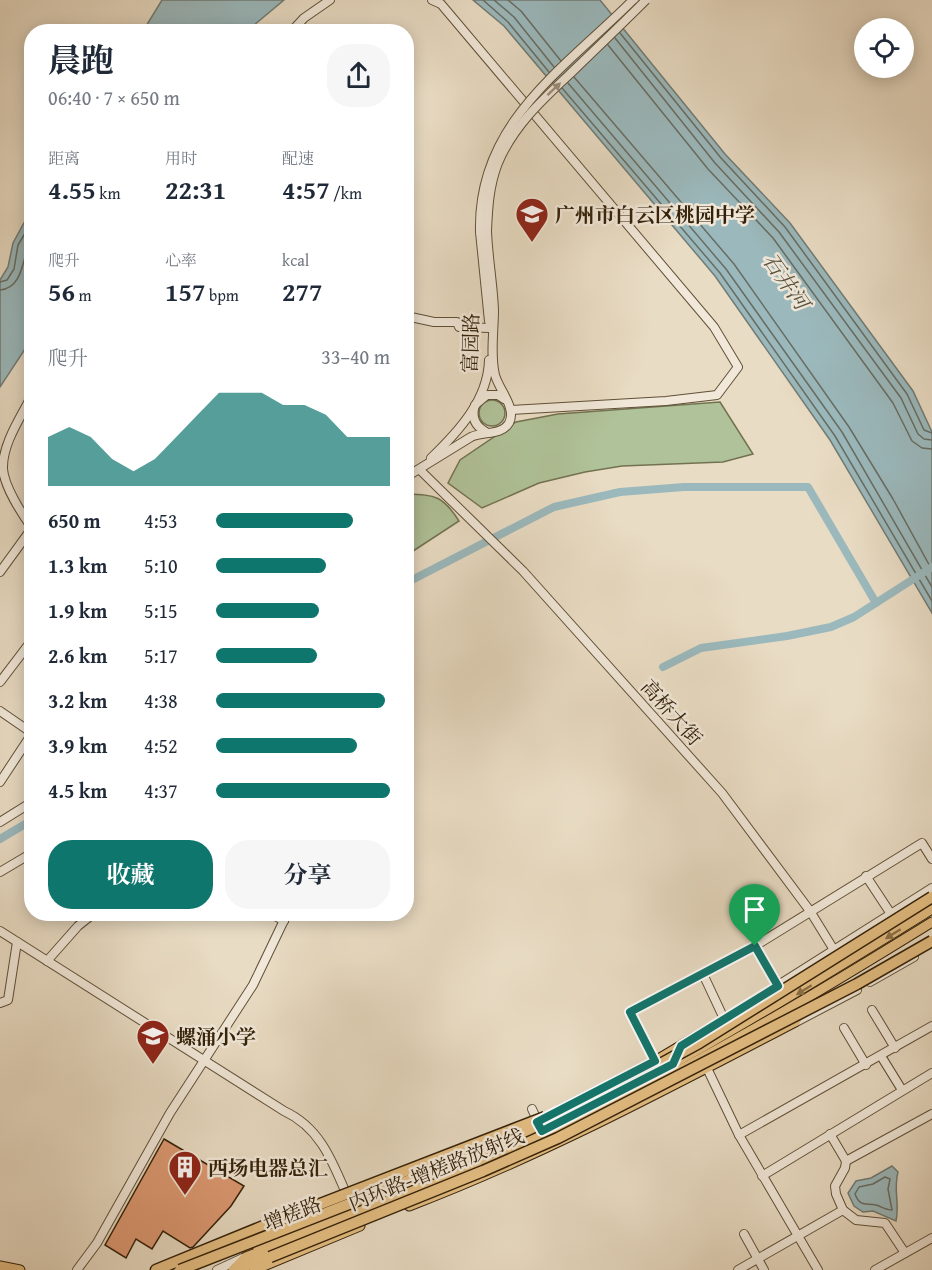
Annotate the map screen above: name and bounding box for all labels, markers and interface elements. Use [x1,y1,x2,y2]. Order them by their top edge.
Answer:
map controls [854,18,914,78]
button: locate [854,18,914,78]
text: 晨跑 [48,36,114,84]
button: share [327,44,390,107]
text: 06:40 · 7 × 650 m [48,83,180,112]
one-way arrow [546,83,561,96]
text: 距离 [48,146,80,170]
text: 用时 [165,146,197,170]
text: 配速 [282,146,314,170]
text: 4.55 [48,170,96,209]
text: 22:31 [165,170,226,209]
text: 4:57 [282,170,330,209]
text: km [96,181,120,205]
text: /km [330,181,362,205]
school or university icon: 广州市白云区桃园中学 [514,196,550,243]
place label: 广州市白云区桃园中学 [555,200,755,229]
water label: 石井河 [755,246,819,319]
text: 爬升 [48,248,80,272]
text: 心率 [165,248,197,272]
text: kcal [282,248,309,272]
text: 56 [48,272,75,311]
text: 157 [165,272,205,311]
text: 277 [282,272,322,311]
text: m [75,283,92,307]
text: bpm [205,283,239,307]
street label: 富园路 [454,313,486,373]
text: 33–40 m [321,342,390,371]
text: 爬升 [48,343,88,372]
text: 650 m [48,506,101,535]
text: 4:53 [144,506,178,535]
text: 1.3 km [48,551,107,580]
text: 5:10 [144,551,178,580]
text: 1.9 km [48,596,107,625]
text: 5:15 [144,596,178,625]
text: 2.6 km [48,641,107,670]
text: 5:17 [144,641,178,670]
street label: 高桥大街 [634,673,710,751]
text: 3.2 km [48,686,107,715]
text: 4:38 [144,686,178,715]
text: 3.9 km [48,731,107,760]
text: 4:52 [144,731,178,760]
text: 4.5 km [48,776,107,805]
text: 4:37 [144,776,178,805]
button: 收藏 [48,840,213,909]
button: 分享 [225,840,390,909]
pin [729,884,780,946]
icon: arrive [738,893,771,926]
one-way arrow [885,928,901,939]
one-way arrow [796,984,812,995]
school or university icon: 螺涌小学 [135,1018,171,1065]
place label: 螺涌小学 [176,1022,256,1051]
street label: 内环路-增槎路放射线 [344,1121,528,1217]
building icon: 西场电器总汇 [167,1149,203,1196]
place label: 西场电器总汇 [208,1153,328,1182]
street label: 增槎路 [259,1189,325,1237]

